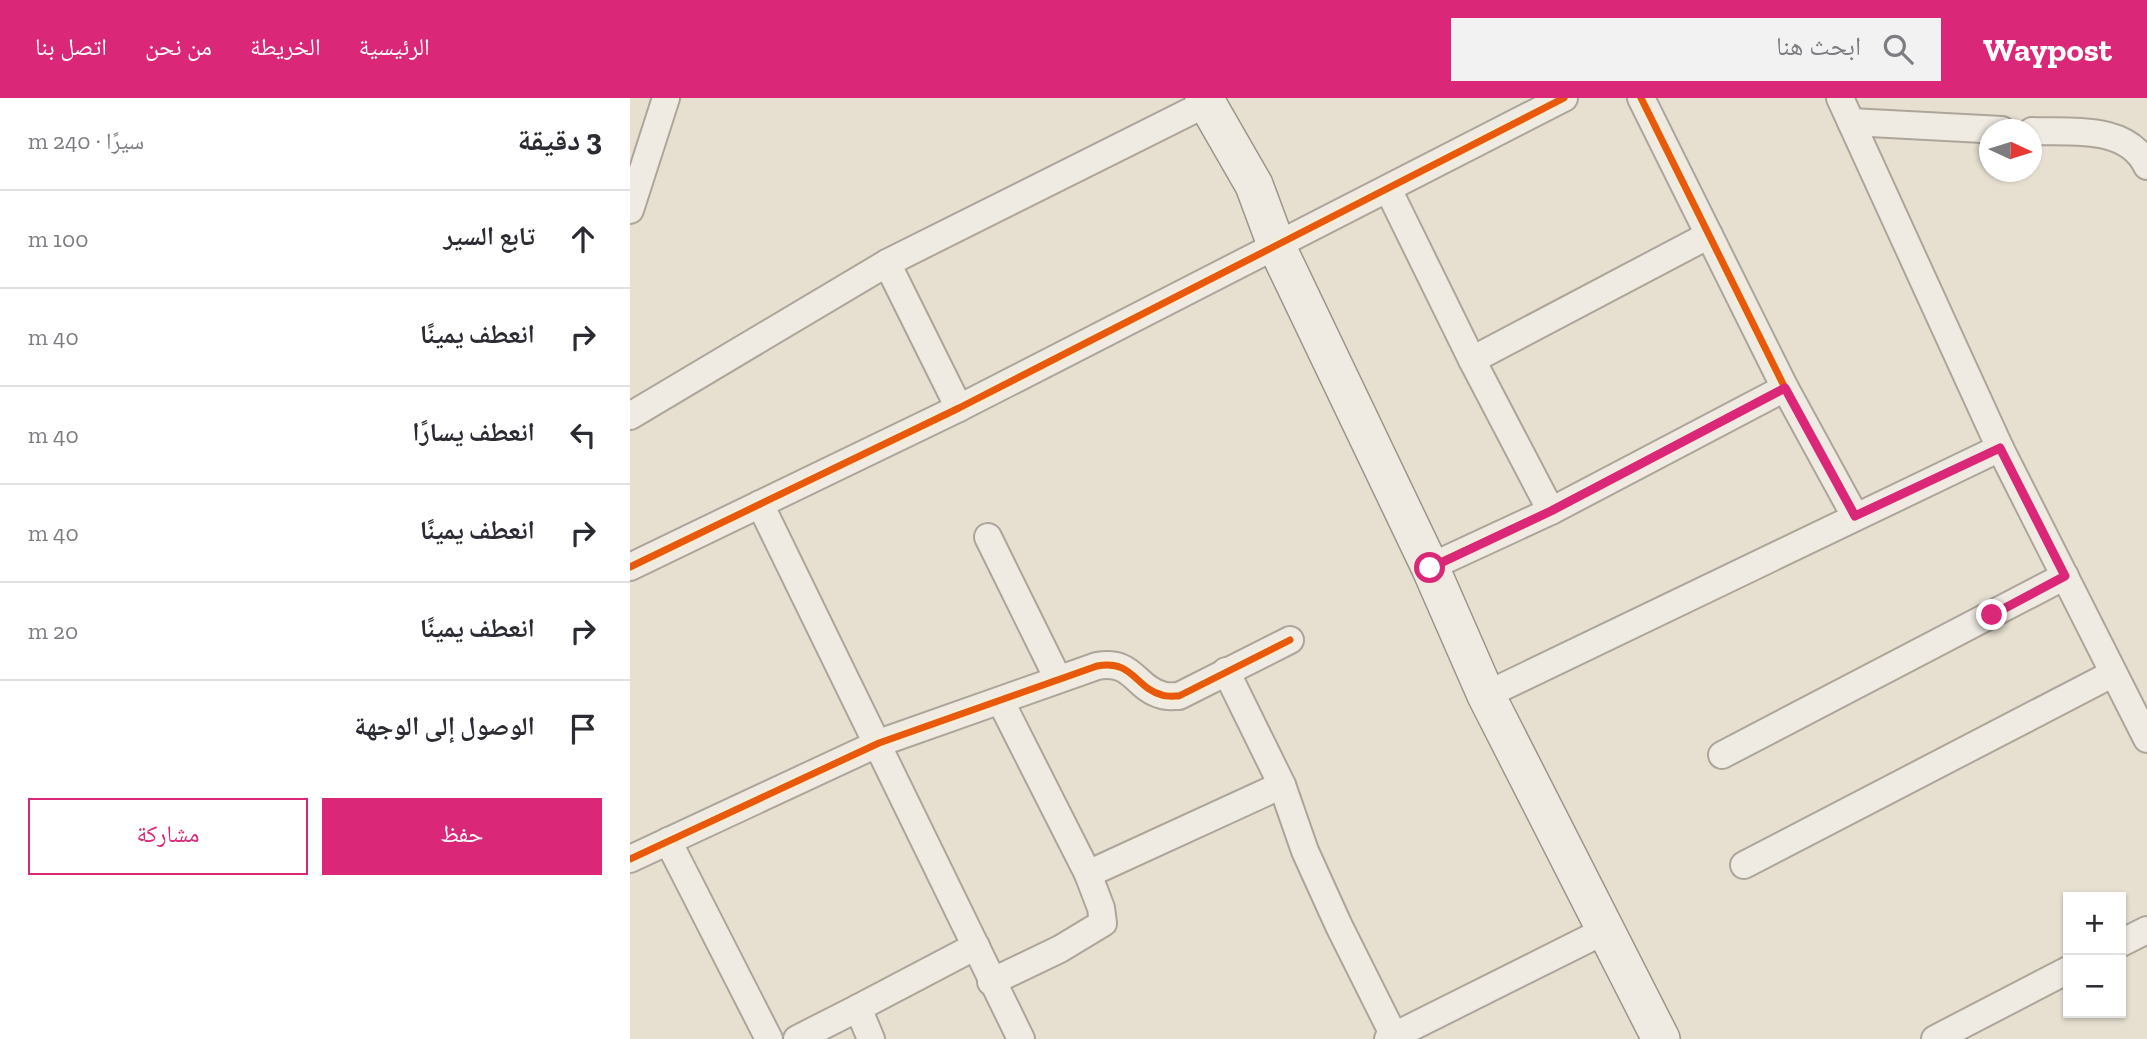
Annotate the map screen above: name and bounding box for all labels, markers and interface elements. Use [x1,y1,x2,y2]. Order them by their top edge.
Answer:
search box [1451,18,1941,81]
text: ابحث هنا [1776,30,1861,62]
icon: search [1879,30,1917,68]
text: Waypost [1983,30,2112,69]
text: اتصل بنا [35,32,107,61]
text: من نحن [145,32,212,61]
text: الخريطة [250,32,321,61]
text: الرئيسية [359,32,430,61]
north arrow [1979,119,2042,182]
text: 3 دقيقة [517,122,602,158]
text: سيرًا · 240 m [28,127,144,155]
text: تابع السير [443,220,535,252]
icon: ahead [564,220,602,258]
text: 100 m [28,225,88,253]
text: انعطف يمينًا [420,318,535,350]
icon: right [564,318,602,356]
text: 40 m [28,323,79,351]
text: انعطف يسارًا [412,416,535,448]
icon: left [564,416,602,454]
text: 40 m [28,421,79,449]
text: انعطف يمينًا [420,514,535,546]
icon: right [564,514,602,552]
text: 40 m [28,519,79,547]
route start [1414,552,1445,583]
route end [1976,599,2007,630]
text: انعطف يمينًا [420,612,535,644]
icon: right [564,612,602,650]
text: 20 m [28,617,78,645]
text: الوصول إلى الوجهة [354,710,535,742]
icon: arrive [564,710,602,748]
button: مشاركة [28,798,308,875]
button: حفظ [322,798,602,875]
map controls [2063,892,2126,1018]
button: + [2063,892,2126,955]
button: − [2063,955,2126,1018]

